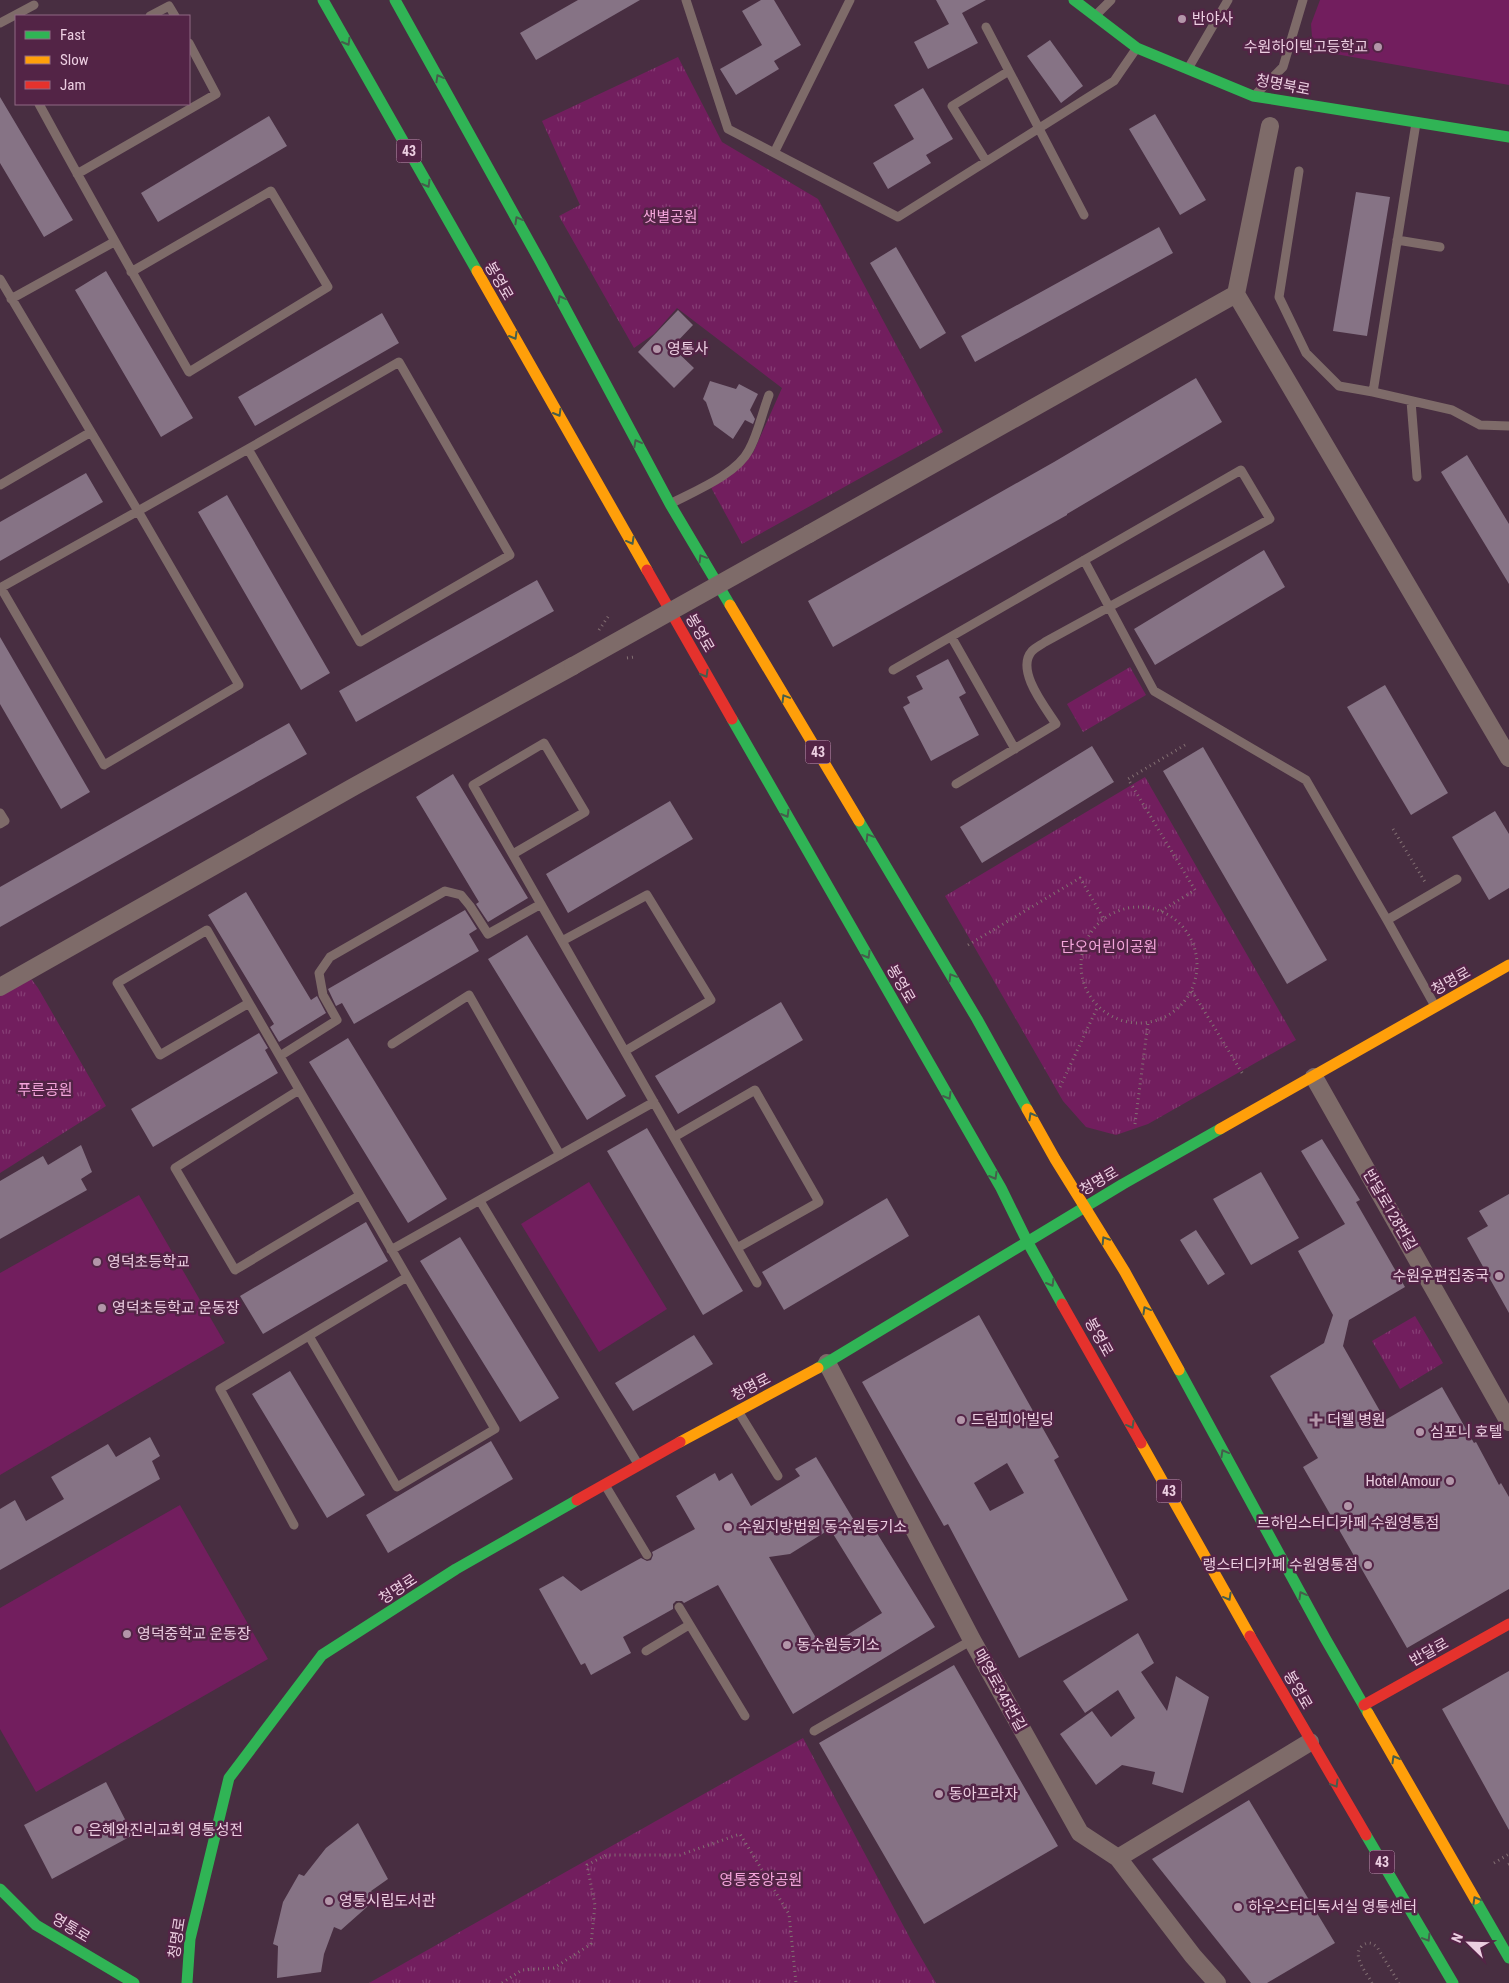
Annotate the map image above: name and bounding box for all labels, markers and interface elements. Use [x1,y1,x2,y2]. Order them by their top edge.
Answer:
place label: 반야사 [1192,10,1234,28]
marker: 반야사 [1176,13,1188,25]
legend [15,15,190,105]
text: Fast [60,26,85,44]
one-way arrow [341,37,351,46]
place label: 수원하이텍고등학교 [1244,38,1368,56]
marker: 수원하이텍고등학교 [1372,41,1384,53]
text: Slow [60,51,89,69]
street label: 청명북로 [1254,71,1312,99]
one-way arrow [435,75,445,84]
text: Jam [60,76,86,94]
road number: 43 [396,140,422,162]
one-way arrow [421,178,431,187]
park label: 샛별공원 [642,208,698,226]
one-way arrow [514,217,524,226]
street label: 봉영로 [481,259,517,303]
one-way arrow [557,296,567,305]
one-way arrow [507,331,517,340]
place label: 영통사 [667,340,709,358]
marker: 영통사 [651,343,663,355]
one-way arrow [551,408,561,417]
one-way arrow [633,439,643,448]
one-way arrow [625,536,635,545]
one-way arrow [699,555,709,564]
street label: 봉영로 [682,611,718,655]
one-way arrow [699,668,709,677]
one-way arrow [782,694,792,703]
road number: 43 [806,740,830,764]
one-way arrow [780,809,790,818]
one-way arrow [865,834,875,843]
park label: 단오어린이공원 [1061,938,1157,956]
one-way arrow [861,950,871,959]
street label: 봉영로 [883,962,919,1006]
street label: 청명로 [1429,963,1473,999]
one-way arrow [948,973,958,982]
park label: 푸른공원 [17,1081,73,1099]
one-way arrow [942,1091,952,1100]
one-way arrow [1028,1113,1038,1122]
street label: 청명로 [1077,1163,1121,1199]
street label: 반달로128번길 [1359,1166,1421,1254]
one-way arrow [987,1170,997,1179]
one-way arrow [1101,1236,1111,1245]
place label: 영덕초등학교 [107,1253,190,1271]
marker: 영덕초등학교 [91,1256,103,1268]
place label: 수원우편집중국 [1392,1267,1489,1285]
marker: 수원우편집중국 [1493,1270,1505,1282]
one-way arrow [1045,1278,1055,1287]
place label: 영덕초등학교 운동장 [112,1299,240,1317]
marker: 영덕초등학교 운동장 [96,1302,108,1314]
one-way arrow [1142,1306,1152,1315]
street label: 봉영로 [1081,1315,1117,1359]
street label: 청명로 [728,1369,774,1405]
place label: 드림피아빌딩 [971,1411,1054,1429]
place label: 더웰 병원 [1327,1411,1386,1429]
marker: 더웰 병원 [1309,1413,1323,1427]
marker: 드림피아빌딩 [955,1414,967,1426]
one-way arrow [1125,1419,1135,1428]
place label: 심포니 호텔 [1430,1423,1502,1441]
marker: 심포니 호텔 [1414,1426,1426,1438]
one-way arrow [1220,1449,1230,1458]
place label: Hotel Amour [1366,1472,1440,1490]
marker: Hotel Amour [1444,1475,1456,1487]
road number: 43 [1156,1480,1182,1502]
marker: 르하임스터디카페 수원영통점 [1342,1500,1354,1512]
place label: 르하임스터디카페 수원영통점 [1257,1514,1439,1532]
place label: 수원지방법원 동수원등기소 [738,1518,907,1536]
marker: 수원지방법원 동수원등기소 [722,1521,734,1533]
place label: 랭스터디카페 수원영통점 [1203,1556,1358,1574]
marker: 랭스터디카페 수원영통점 [1362,1559,1374,1571]
street label: 청명로 [376,1570,420,1608]
one-way arrow [1298,1591,1308,1600]
one-way arrow [1222,1592,1232,1601]
place label: 영덕중학교 운동장 [137,1625,251,1643]
marker: 영덕중학교 운동장 [121,1628,133,1640]
street label: 반달로 [1407,1634,1451,1670]
place label: 동수원등기소 [797,1636,880,1654]
marker: 동수원등기소 [781,1639,793,1651]
street label: 매영로345번길 [970,1646,1030,1734]
street label: 봉영로 [1280,1668,1316,1712]
one-way arrow [1391,1756,1401,1765]
one-way arrow [1329,1778,1339,1787]
place label: 동아프라자 [949,1785,1018,1803]
marker: 동아프라자 [933,1788,945,1800]
place label: 은혜와진리교회 영통성전 [88,1821,243,1839]
marker: 은혜와진리교회 영통성전 [72,1824,84,1836]
road number: 43 [1370,1850,1394,1874]
park label: 영통중앙공원 [720,1871,802,1889]
place label: 영통시립도서관 [339,1892,436,1910]
marker: 영통시립도서관 [323,1895,335,1907]
one-way arrow [1472,1897,1482,1906]
place label: 하우스터디독서실 영통센터 [1248,1898,1417,1916]
marker: 하우스터디독서실 영통센터 [1232,1901,1244,1913]
street label: 영통로 [49,1910,93,1946]
street label: 청명로 [165,1916,189,1960]
north arrow [1444,1918,1494,1968]
text: N [1448,1931,1466,1945]
one-way arrow [1421,1933,1431,1942]

